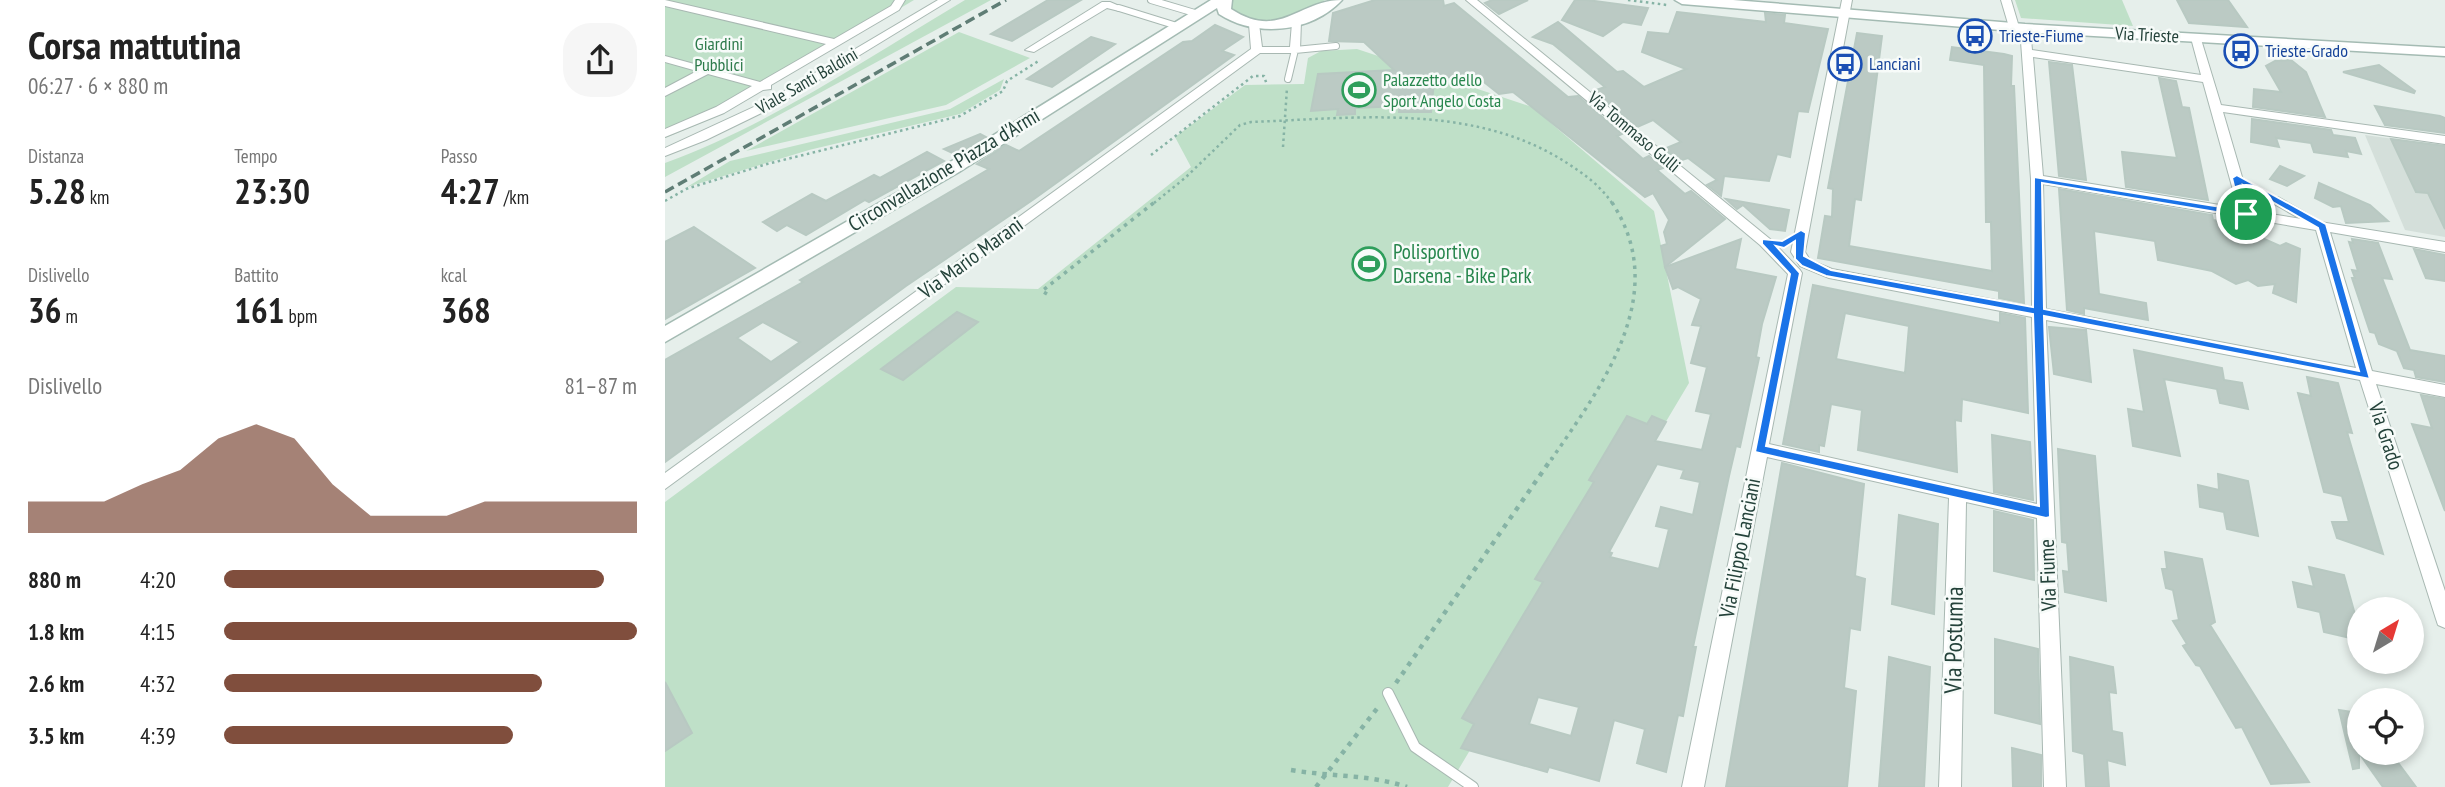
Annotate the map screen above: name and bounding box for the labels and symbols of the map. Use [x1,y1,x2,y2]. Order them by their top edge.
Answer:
bus stop icon: Trieste-Fiume [1956,17,1994,55]
street label: Via Trieste [2114,21,2180,48]
place label: Trieste-Fiume [1999,24,2084,47]
park label: Giardini Pubblici [694,32,744,76]
bus stop icon: Trieste-Grado [2222,32,2260,70]
place label: Trieste-Grado [2265,39,2348,62]
street label: Viale Santi Baldini [751,42,862,119]
bus stop icon: Lanciani [1826,45,1864,83]
place label: Lanciani [1869,52,1921,75]
place label: Palazzetto dello Sport Angelo Costa [1383,68,1501,112]
sports icon: Palazzetto dello Sport Angelo Costa [1340,71,1378,109]
street label: Via Tommaso Gulli [1582,86,1685,177]
street label: Circonvallazione Piazza d'Armi [843,102,1044,237]
pin [2216,184,2276,244]
street label: Via Mario Marani [912,211,1028,305]
place label: Polisportivo Darsena - Bike Park [1393,238,1532,289]
sports icon: Polisportivo Darsena - Bike Park [1350,245,1388,283]
street label: Via Grado [2363,398,2410,473]
street label: Via Filippo Lanciani [1713,476,1766,621]
street label: Via Fiume [2033,539,2062,612]
street label: Via Postumia [1937,586,1970,695]
north arrow [2347,597,2424,674]

